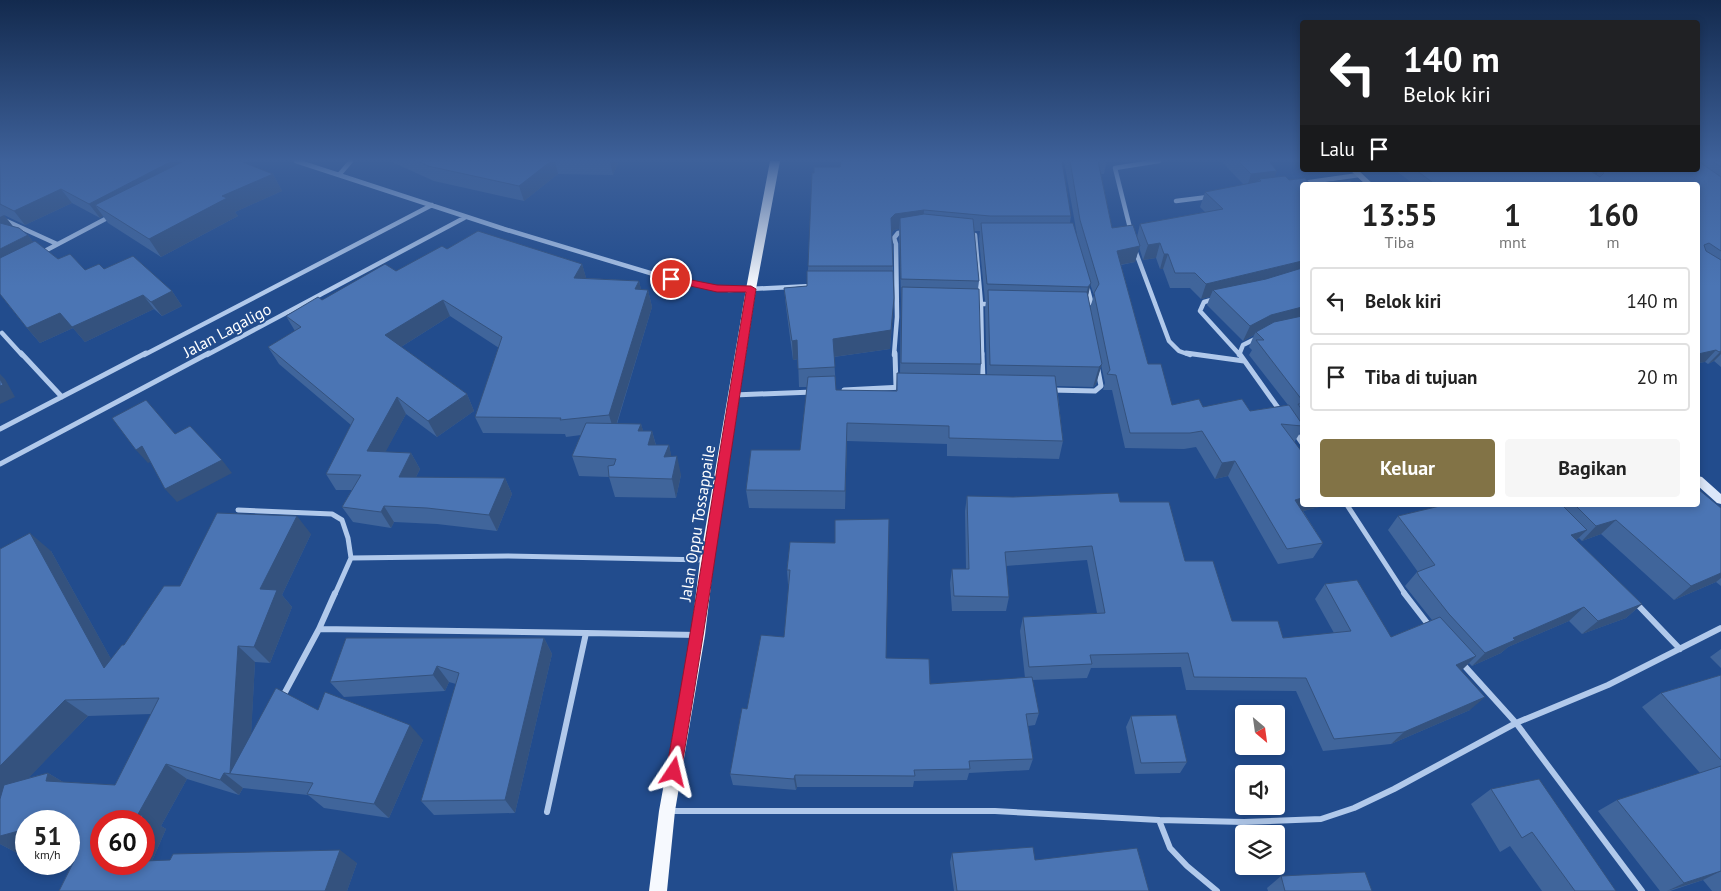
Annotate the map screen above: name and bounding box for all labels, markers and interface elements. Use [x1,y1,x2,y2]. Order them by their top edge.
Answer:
text: 140 m [1403,36,1500,82]
icon: left [1320,40,1385,105]
text: Belok kiri [1403,80,1491,108]
icon: arrive [1365,135,1393,163]
text: Lalu [1320,137,1355,161]
text: 13:55 [1361,195,1438,234]
text: 1 [1504,195,1521,234]
text: 160 [1588,195,1639,234]
text: Tiba [1385,232,1414,252]
text: mnt [1499,232,1526,252]
text: m [1607,232,1620,252]
pin [650,258,692,300]
icon: arrive [657,265,685,293]
icon: left [1322,287,1350,315]
text: Belok kiri [1365,289,1441,313]
text: 140 m [1626,289,1678,313]
street label: Jalan Lagaligo [179,298,274,362]
icon: arrive [1322,363,1350,391]
text: Tiba di tujuan [1365,365,1477,389]
text: 20 m [1637,365,1678,389]
button: Keluar [1320,439,1495,497]
button: Bagikan [1505,439,1680,497]
street label: Jalan Oppu Tossappaile [675,443,719,604]
north arrow [1235,705,1285,755]
map controls [1235,705,1285,875]
position arrow [647,745,699,797]
button: sound [1235,765,1285,815]
speed limit sign: 60 [90,810,155,875]
text: 51 [33,820,62,852]
button: layers [1235,825,1285,875]
text: km/h [34,847,61,862]

